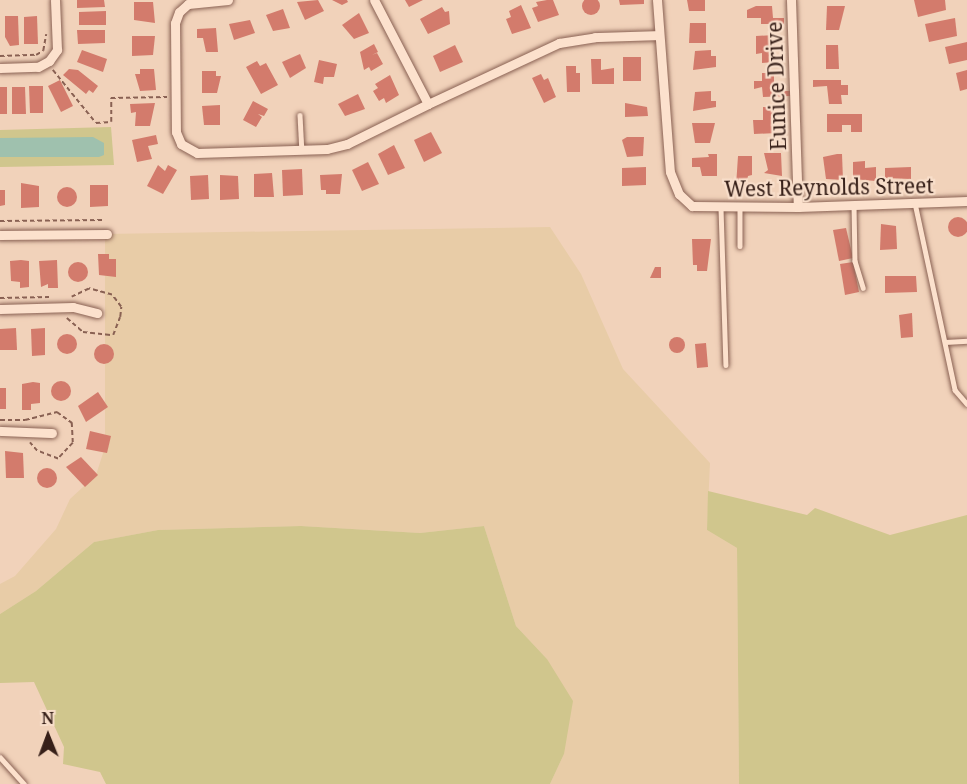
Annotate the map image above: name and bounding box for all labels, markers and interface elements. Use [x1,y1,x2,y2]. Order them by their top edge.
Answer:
street label: Eunice Drive [761,21,791,151]
street label: West Reynolds Street [724,173,934,201]
north arrow [18,706,78,766]
text: N [41,707,54,729]

